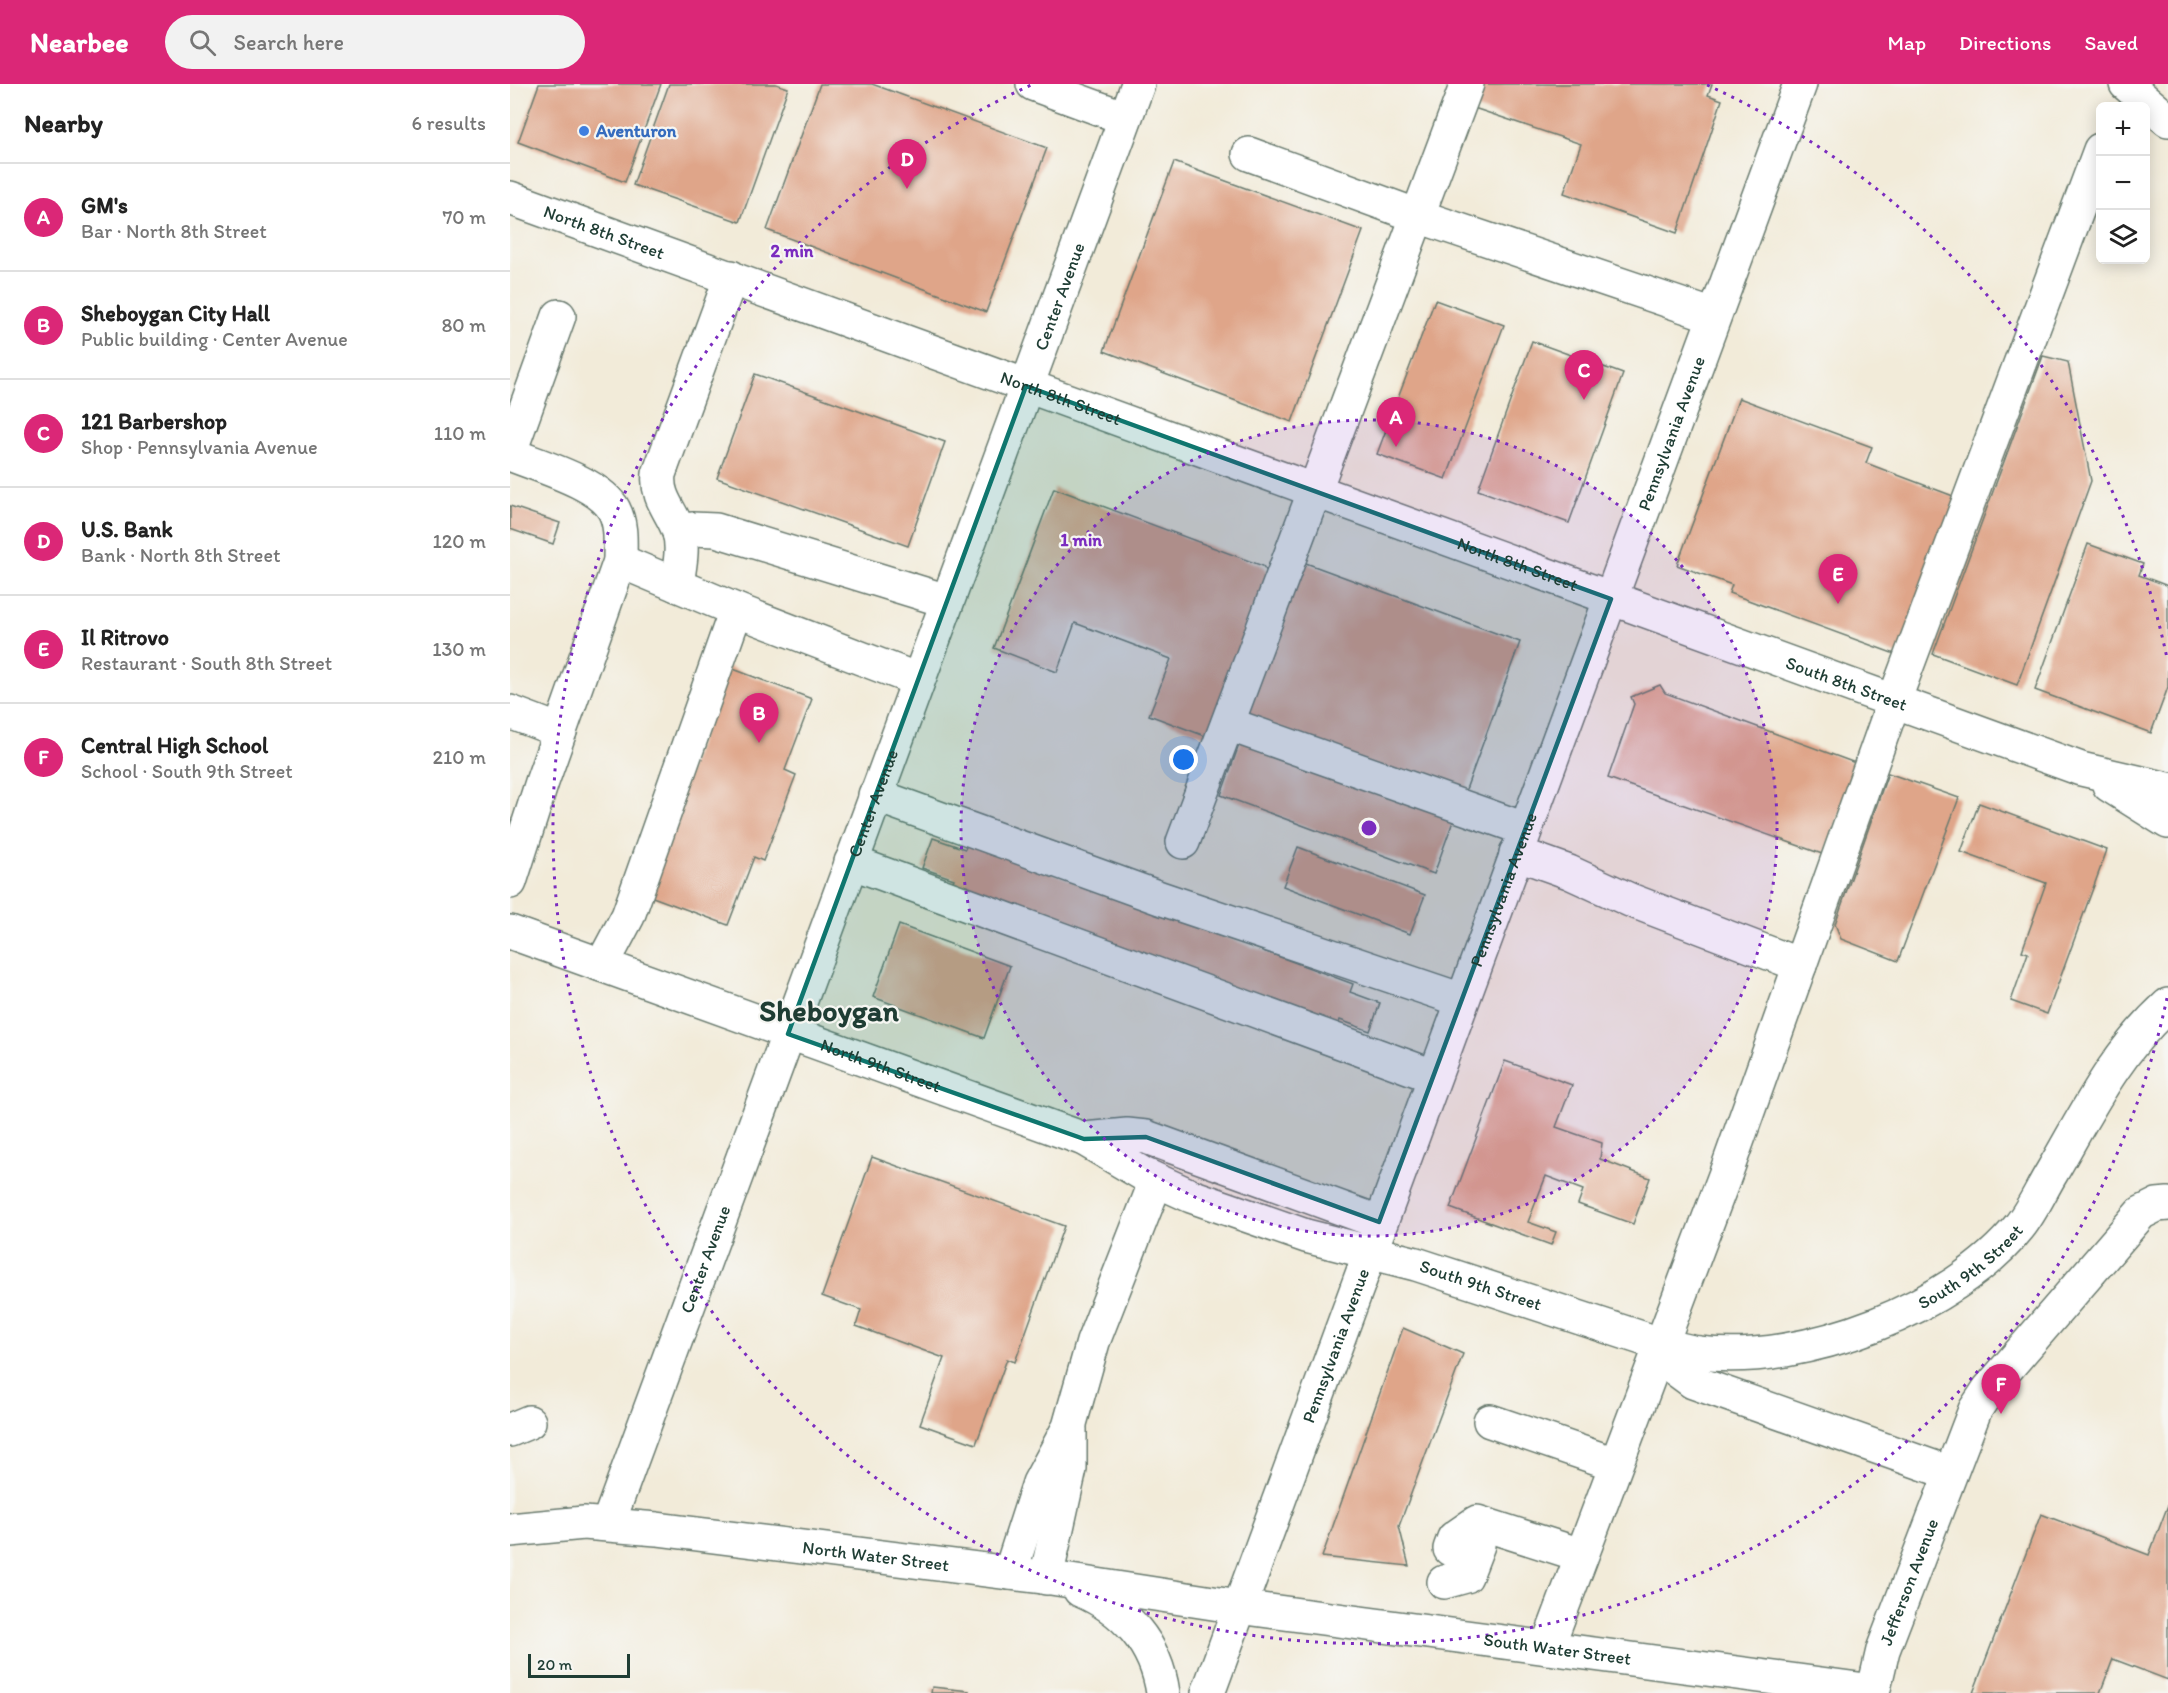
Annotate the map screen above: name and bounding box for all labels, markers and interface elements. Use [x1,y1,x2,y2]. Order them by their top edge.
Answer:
search box [165,15,585,69]
text: Nearbee [30,25,129,59]
icon: search [186,26,219,59]
text: Search here [234,29,344,56]
text: Map [1888,30,1926,55]
text: Directions [1959,30,2051,55]
text: Saved [2084,30,2138,55]
map controls [2096,102,2150,264]
button: + [2096,102,2150,156]
text: Nearby [24,107,103,139]
text: 6 results [412,111,486,135]
place label: Aventuron [595,120,677,142]
marker: Aventuron [577,124,591,138]
pin: D [888,140,926,189]
button: − [2096,156,2150,210]
text: GM's [81,192,128,219]
street label: North 8th Street [541,200,668,264]
text: A [37,205,50,229]
text: 70 m [442,205,486,229]
button: layers [2096,210,2150,264]
text: Bar · North 8th Street [81,219,267,243]
text: 2 min [771,240,814,262]
street label: Center Avenue [1030,240,1090,353]
text: Sheboygan City Hall [81,300,270,327]
text: B [37,313,50,337]
text: 80 m [441,313,486,337]
text: Public building · Center Avenue [81,327,348,351]
pin: C [1564,350,1604,400]
street label: Pennsylvania Avenue [1633,353,1710,514]
street label: North 8th Street [997,366,1124,430]
pin: A [1376,398,1416,447]
text: 121 Barbershop [81,408,227,435]
text: C [37,421,50,445]
text: 110 m [434,421,486,445]
text: Shop · Pennsylvania Avenue [81,435,318,459]
text: U.S. Bank [81,516,173,543]
text: D [37,529,50,553]
text: 120 m [433,529,486,553]
text: 1 min [1060,529,1102,551]
street label: North 8th Street [1454,532,1581,596]
text: Bank · North 8th Street [81,543,280,567]
pin: E [1818,554,1858,604]
text: Il Ritrovo [81,624,169,651]
text: E [38,637,49,661]
text: 130 m [432,637,486,661]
text: Restaurant · South 8th Street [81,651,332,675]
street label: South 8th Street [1783,652,1910,716]
pin: B [740,694,778,743]
text: Central High School [81,732,268,759]
text: F [38,745,49,769]
text: 210 m [433,745,486,769]
your location [1169,745,1198,774]
street label: Center Avenue [843,746,903,860]
text: School · South 9th Street [81,759,293,783]
street label: Pennsylvania Avenue [1465,809,1542,970]
centre of rings [1359,818,1379,838]
district label: Sheboygan [759,992,900,1029]
street label: North 9th Street [817,1034,944,1098]
street label: Center Avenue [676,1202,735,1316]
street label: South 9th Street [1914,1220,2028,1314]
street label: South 9th Street [1417,1255,1545,1316]
street label: Pennsylvania Avenue [1297,1266,1374,1426]
pin: F [1982,1364,2020,1414]
street label: Jefferson Avenue [1875,1515,1943,1648]
street label: North Water Street [801,1536,951,1576]
street label: South Water Street [1482,1629,1633,1670]
scale bar [528,1651,630,1678]
text: 20 m [537,1655,572,1674]

